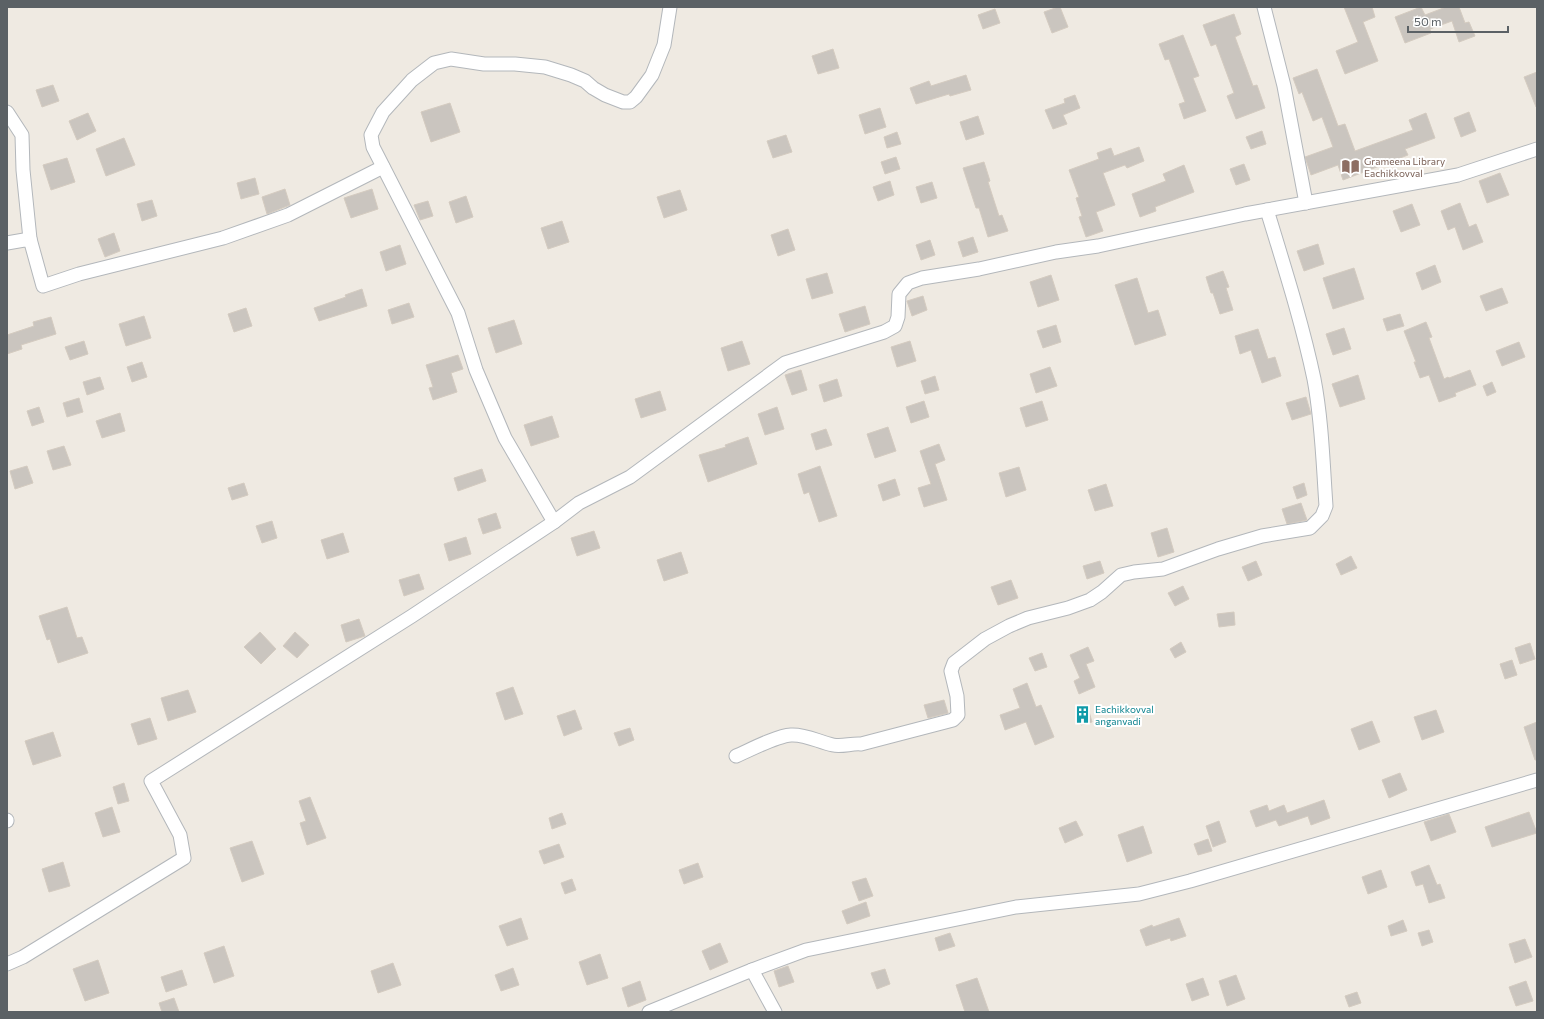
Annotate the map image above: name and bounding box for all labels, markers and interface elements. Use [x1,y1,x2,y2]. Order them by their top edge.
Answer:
scale bar [1408,8,1508,34]
text: 50 m [1414,14,1442,28]
place label: Grameena Library Eachikkovval [1364,155,1445,179]
library icon: Grameena Library Eachikkovval [1341,157,1361,177]
place label: Eachikkovval anganvadi [1095,703,1154,727]
building icon: Eachikkovval anganvadi [1072,705,1092,725]

